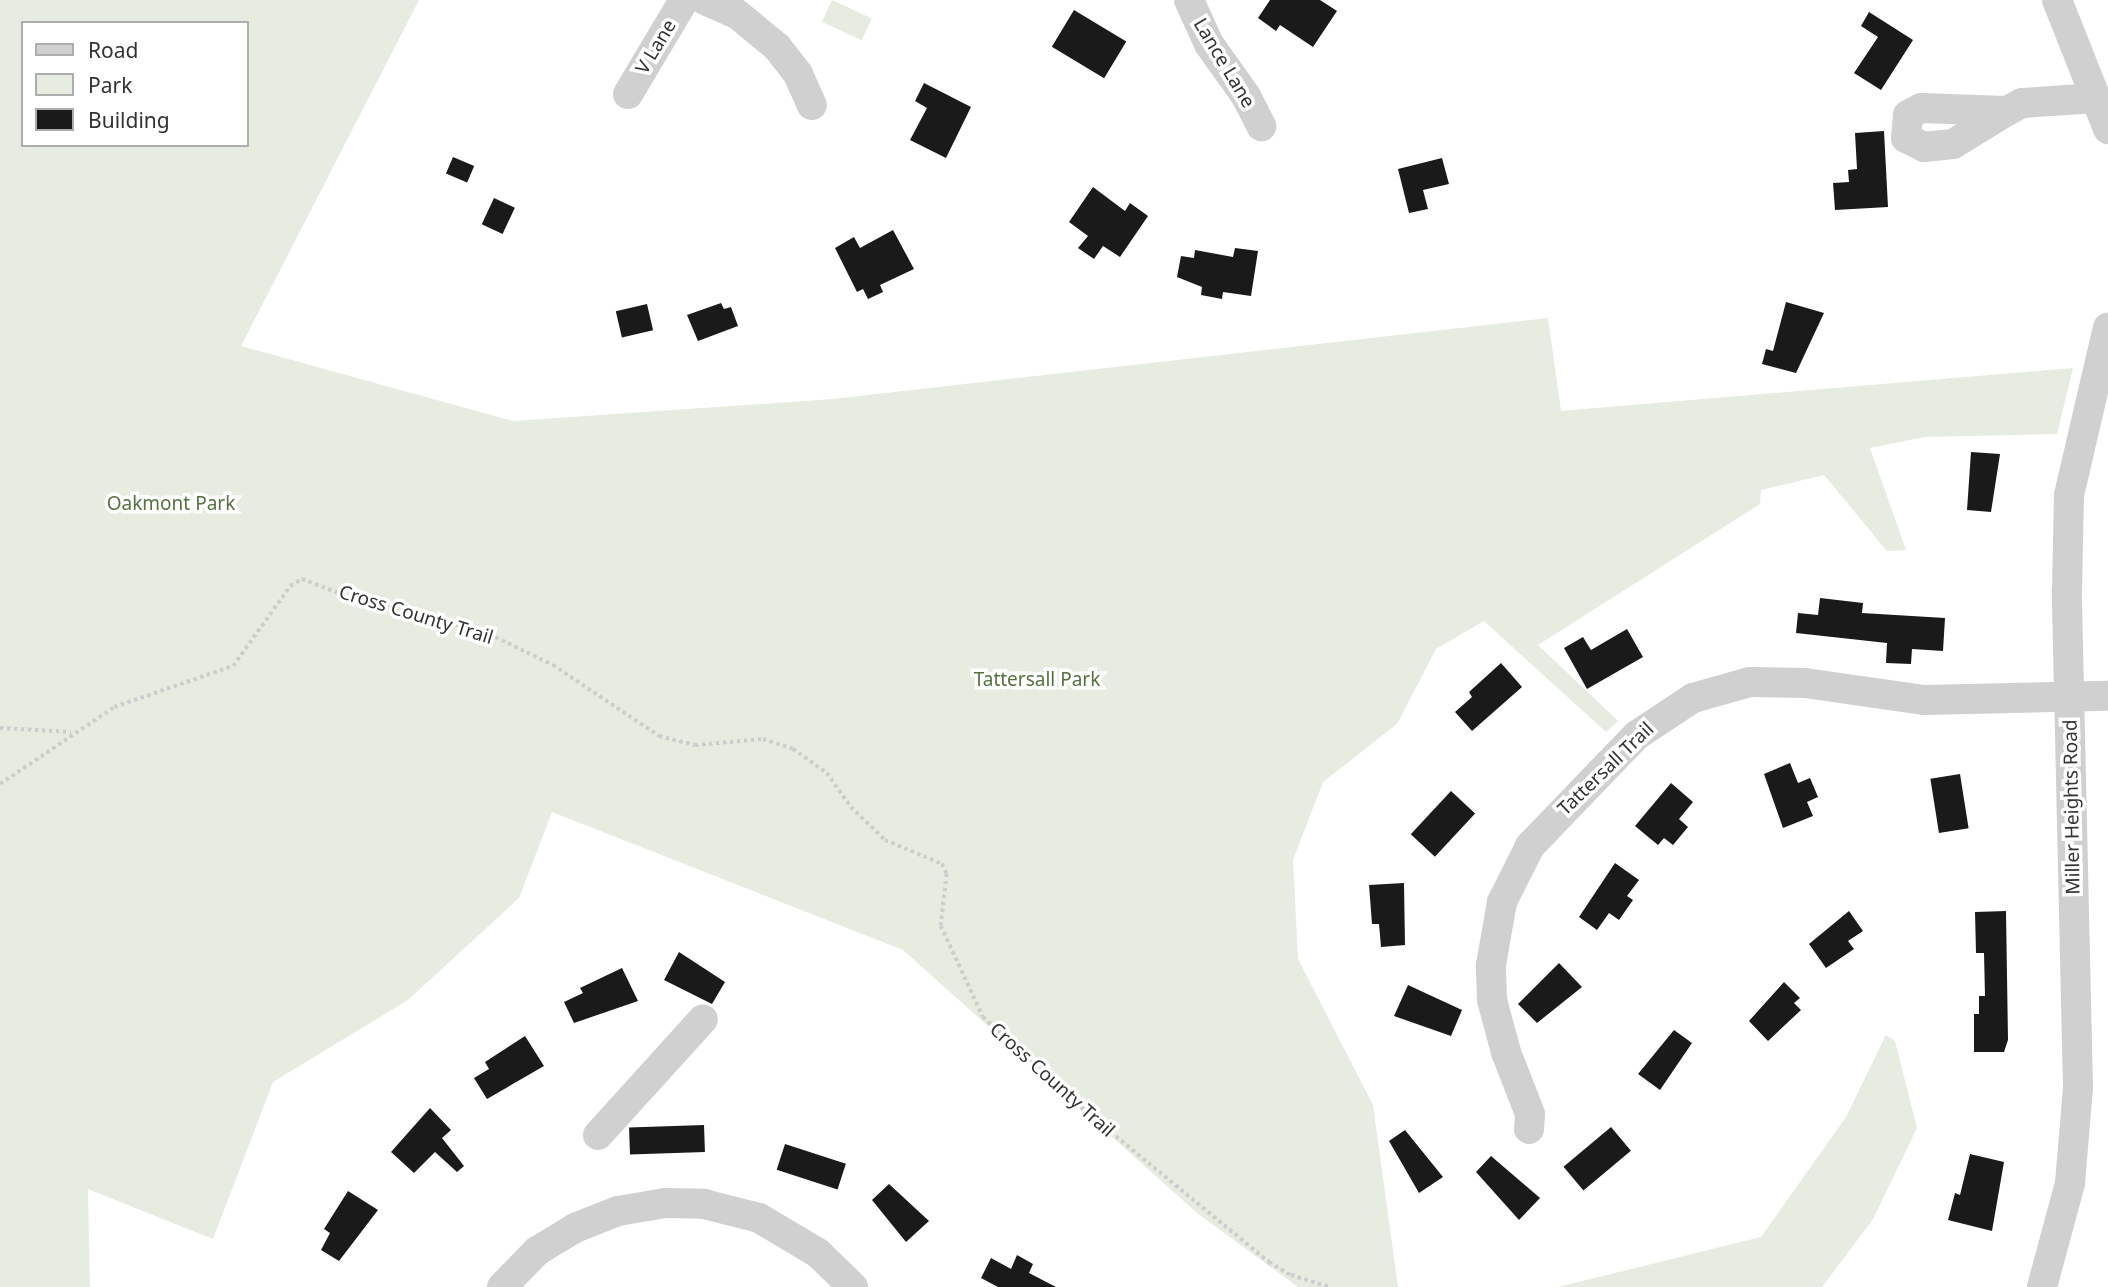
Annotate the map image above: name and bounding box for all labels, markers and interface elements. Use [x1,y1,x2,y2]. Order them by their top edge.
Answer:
street label: Lance Lane [1188,14,1260,112]
street label: V Lane [631,16,681,78]
legend [21,21,248,147]
text: Road [88,36,138,64]
text: Park [88,71,132,99]
text: Building [88,106,170,134]
park label: Oakmont Park [107,493,235,515]
street label: Cross County Trail [336,581,496,649]
park label: Tattersall Park [974,669,1100,691]
street label: Tattersall Trail [1553,718,1659,820]
street label: Miller Heights Road [2059,719,2085,895]
street label: Cross County Trail [985,1018,1119,1142]

